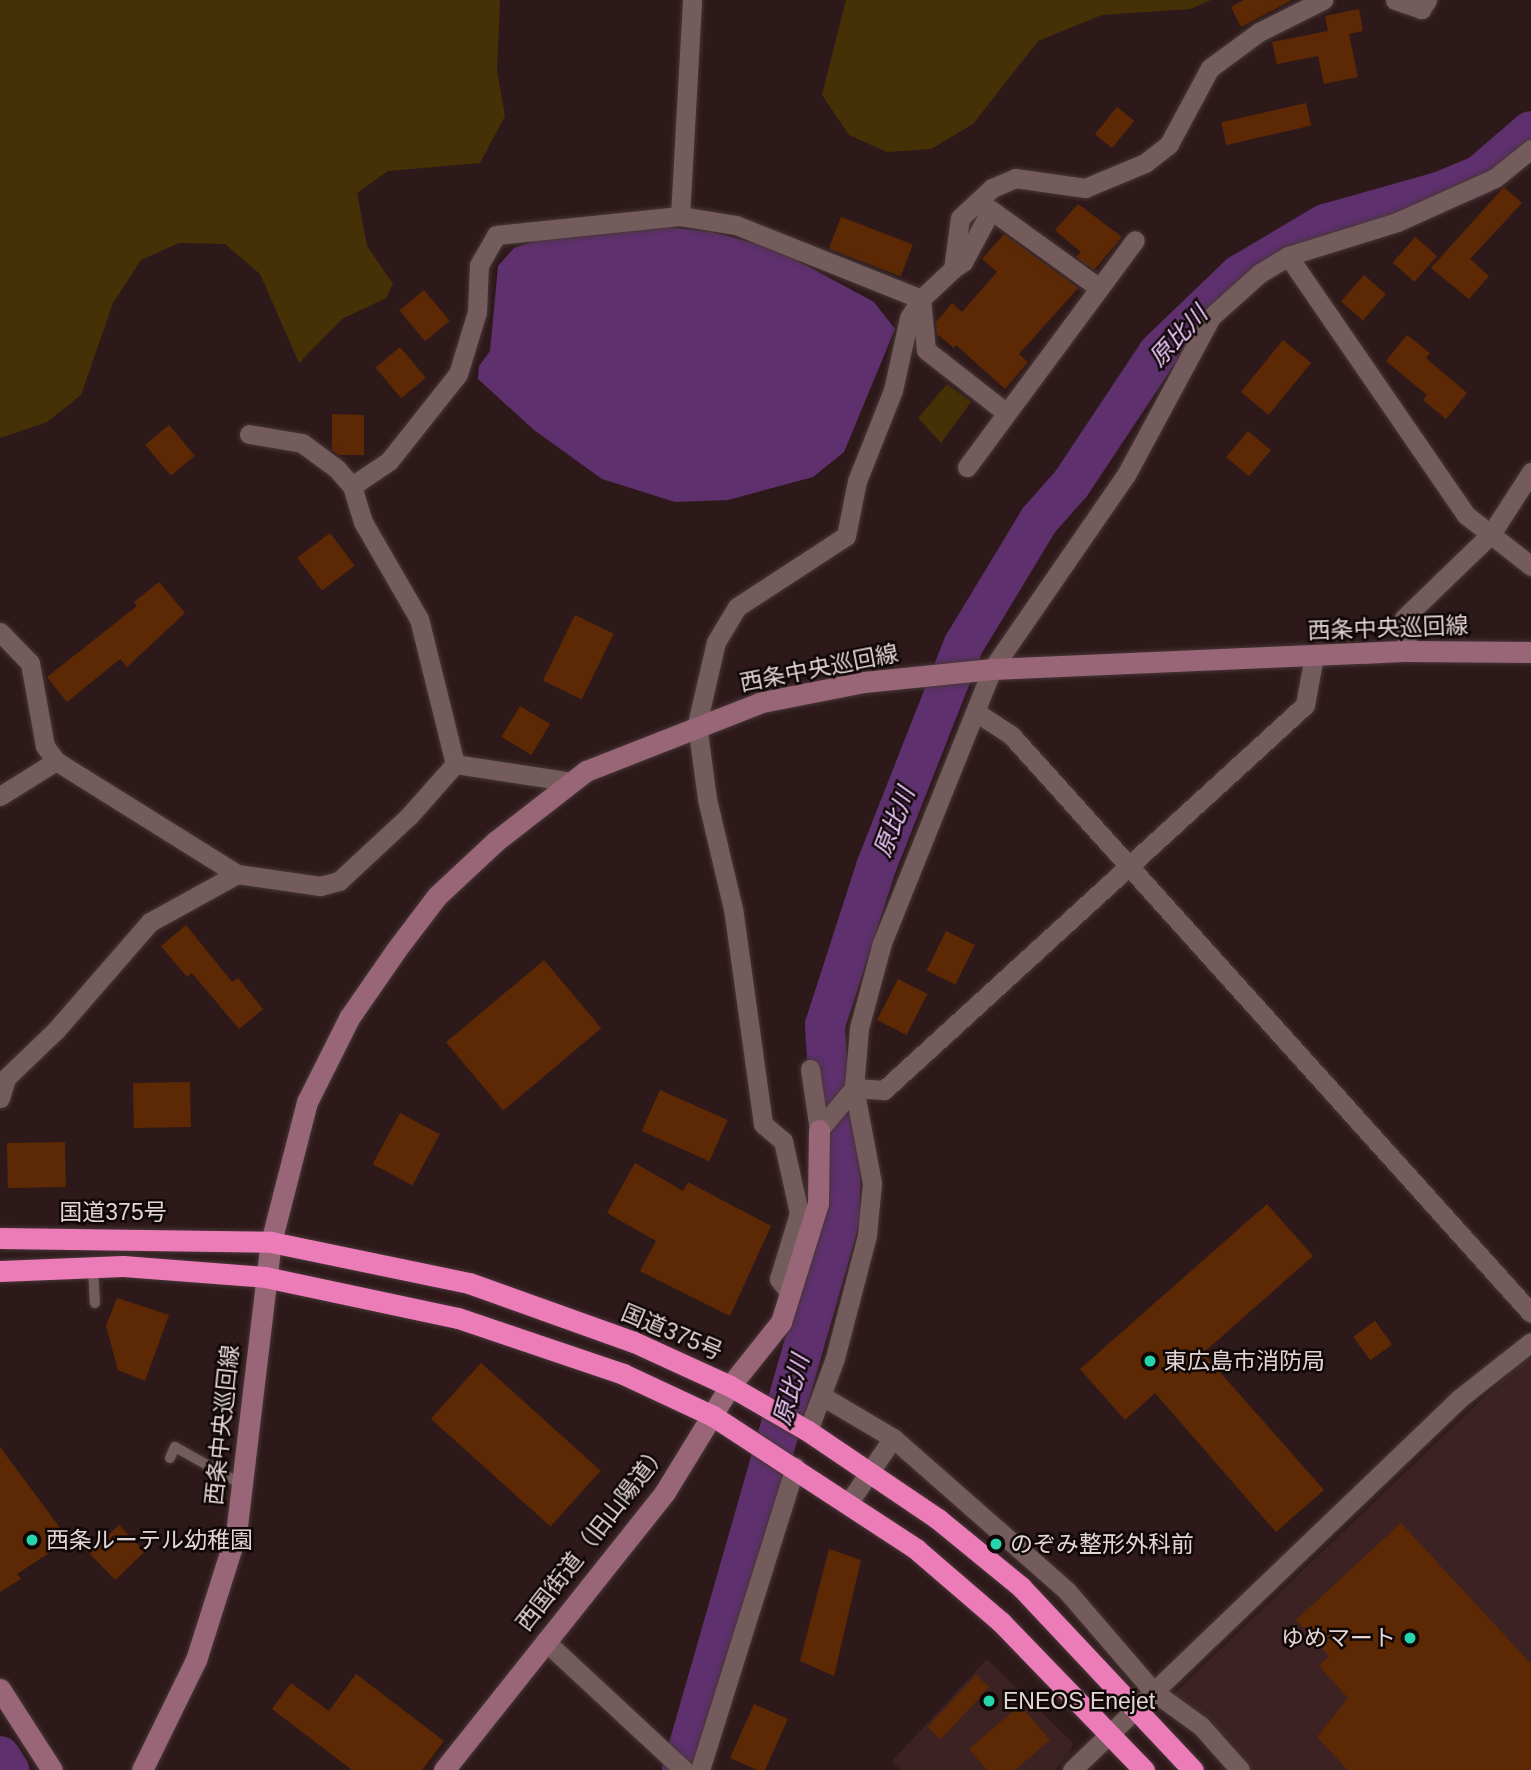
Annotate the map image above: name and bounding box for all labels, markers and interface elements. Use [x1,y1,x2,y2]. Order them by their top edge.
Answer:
water label: 原比川 [1143,300,1213,372]
street label: 西条中央巡回線 [1307,611,1469,645]
street label: 西条中央巡回線 [737,639,901,697]
water label: 原比川 [868,783,920,861]
street label: 国道375号 [59,1198,167,1226]
street label: 国道375号 [617,1298,727,1366]
street label: 西条中央巡回線 [200,1343,244,1507]
place label: 東広島市消防局 [1164,1347,1325,1375]
water label: 原比川 [767,1351,815,1429]
marker: 東広島市消防局 [1142,1353,1158,1369]
street label: 西国街道（旧山陽道） [510,1438,674,1636]
place label: 西条ルーテル幼稚園 [46,1526,253,1554]
place label: のぞみ整形外科前 [1010,1530,1194,1558]
marker: 西条ルーテル幼稚園 [24,1532,40,1548]
marker: のぞみ整形外科前 [988,1536,1004,1552]
place label: ゆめマート [1281,1624,1396,1652]
marker: ゆめマート [1402,1630,1418,1646]
place label: ENEOS Enejet [1003,1687,1155,1715]
marker: ENEOS Enejet [981,1693,997,1709]

